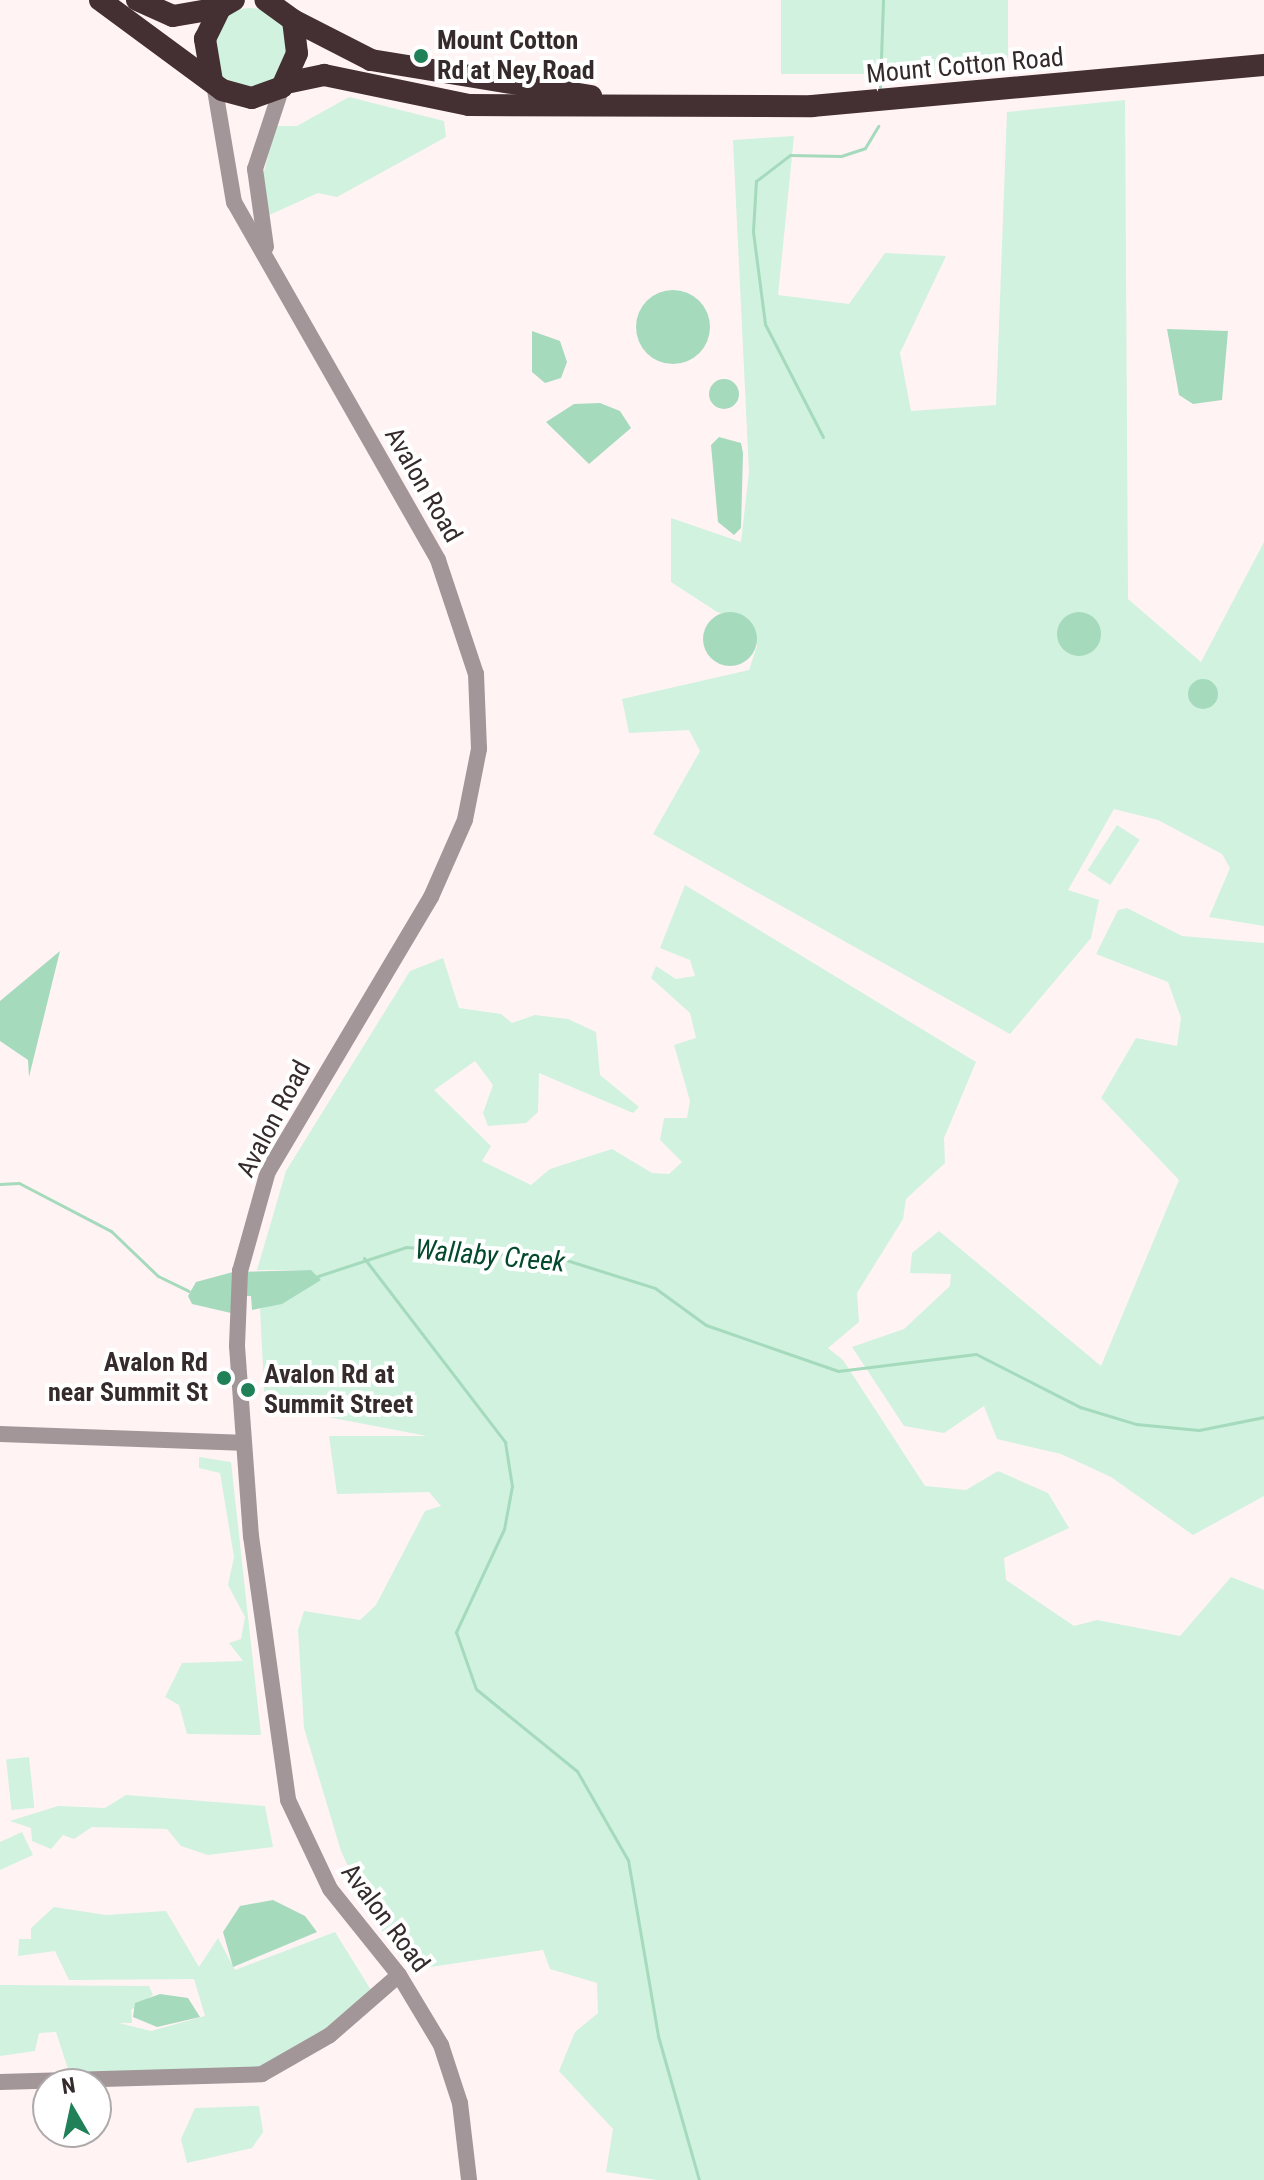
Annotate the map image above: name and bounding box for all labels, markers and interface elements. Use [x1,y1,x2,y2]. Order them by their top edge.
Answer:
place label: Mount Cotton Rd at Ney Road [437,25,595,86]
street label: Mount Cotton Road [865,42,1065,90]
marker: Mount Cotton Rd at Ney Road [412,47,430,65]
street label: Avalon Road [378,422,468,548]
street label: Avalon Road [230,1055,318,1183]
water label: Wallaby Creek [413,1233,567,1279]
place label: Avalon Rd near Summit St [48,1347,208,1408]
place label: Avalon Rd at Summit Street [264,1359,413,1420]
marker: Avalon Rd near Summit St [215,1369,233,1387]
marker: Avalon Rd at Summit Street [239,1381,257,1399]
street label: Avalon Road [334,1858,436,1978]
north arrow [32,2068,112,2148]
text: N [60,2072,77,2099]

